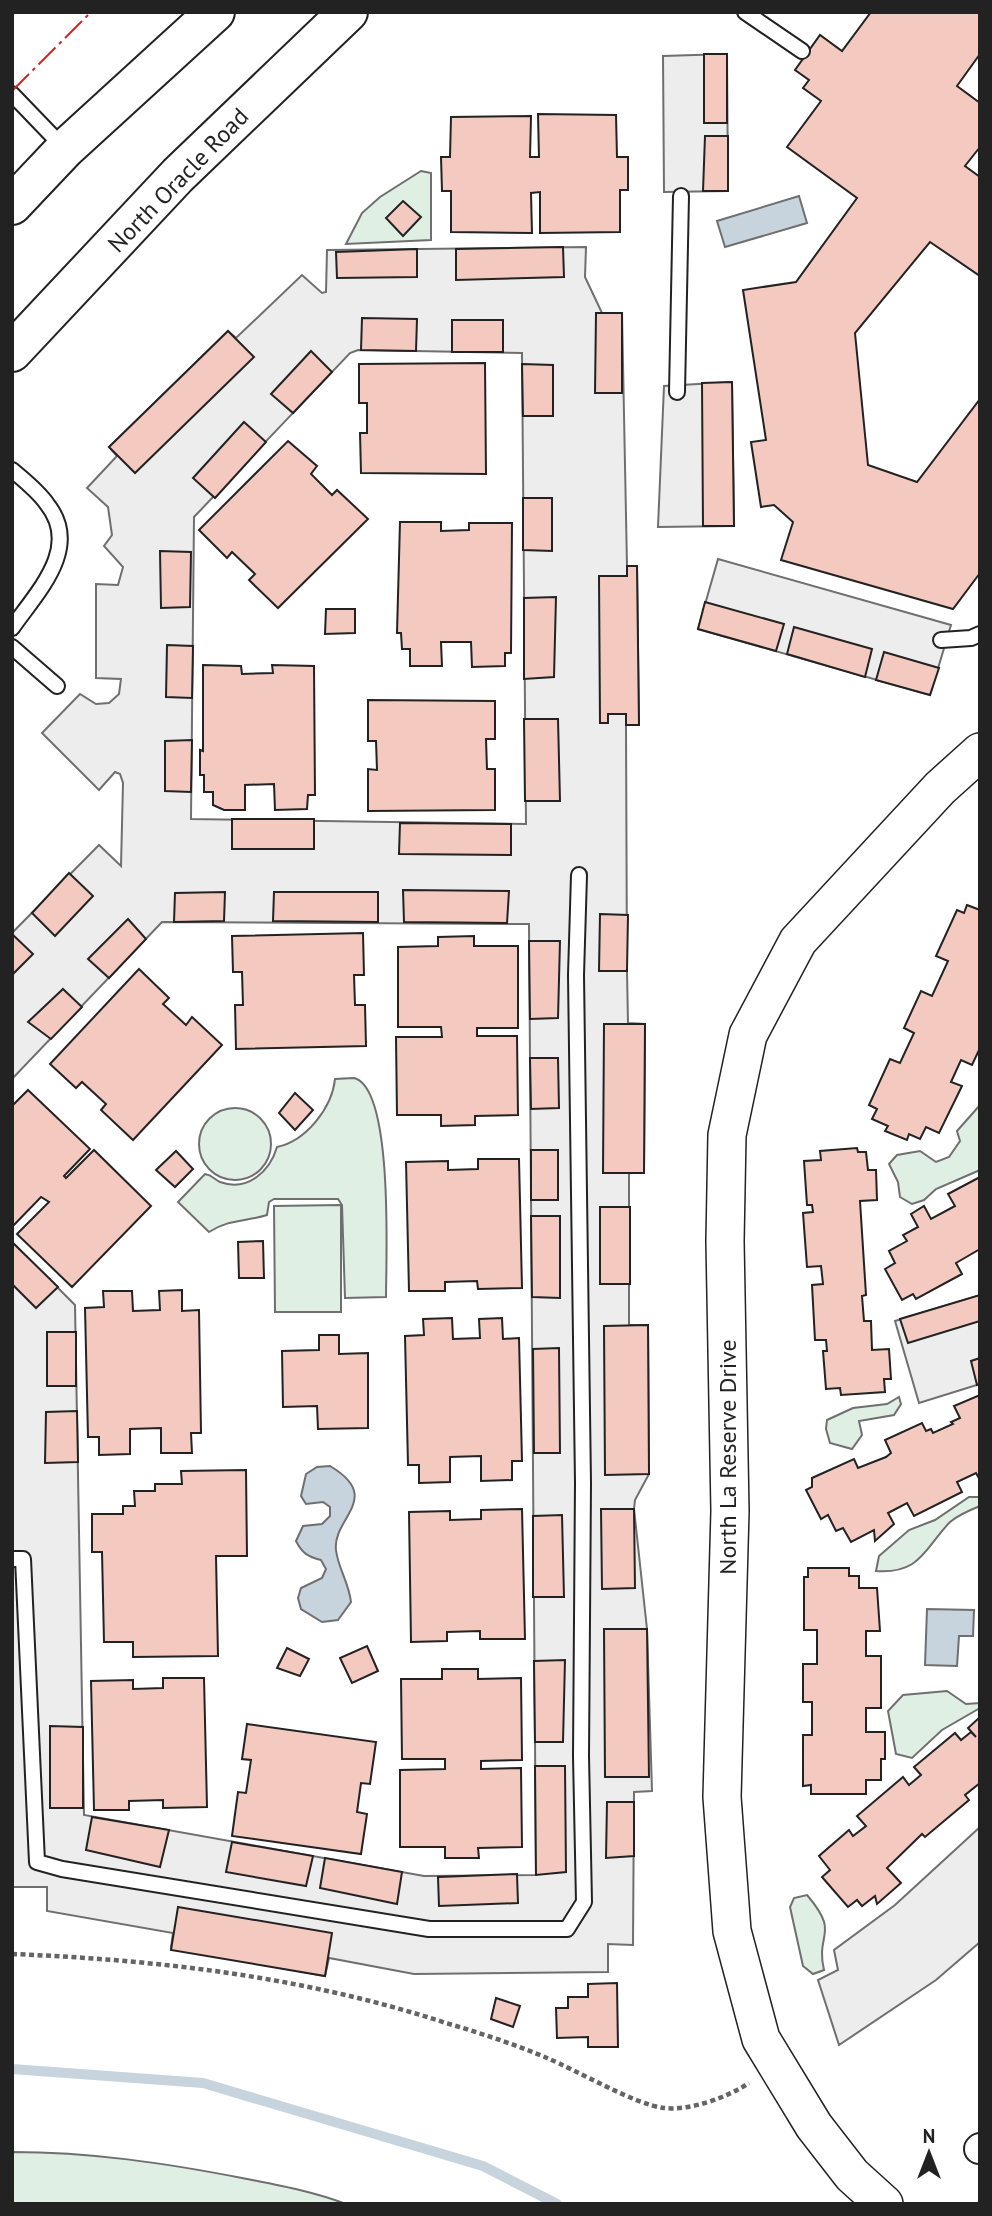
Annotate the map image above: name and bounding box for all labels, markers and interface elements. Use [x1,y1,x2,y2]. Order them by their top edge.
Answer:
street label: North Oracle Road [101,101,255,259]
street label: North La Reserve Drive [712,1339,743,1575]
north arrow [894,2118,964,2188]
text: N [923,2124,935,2148]

